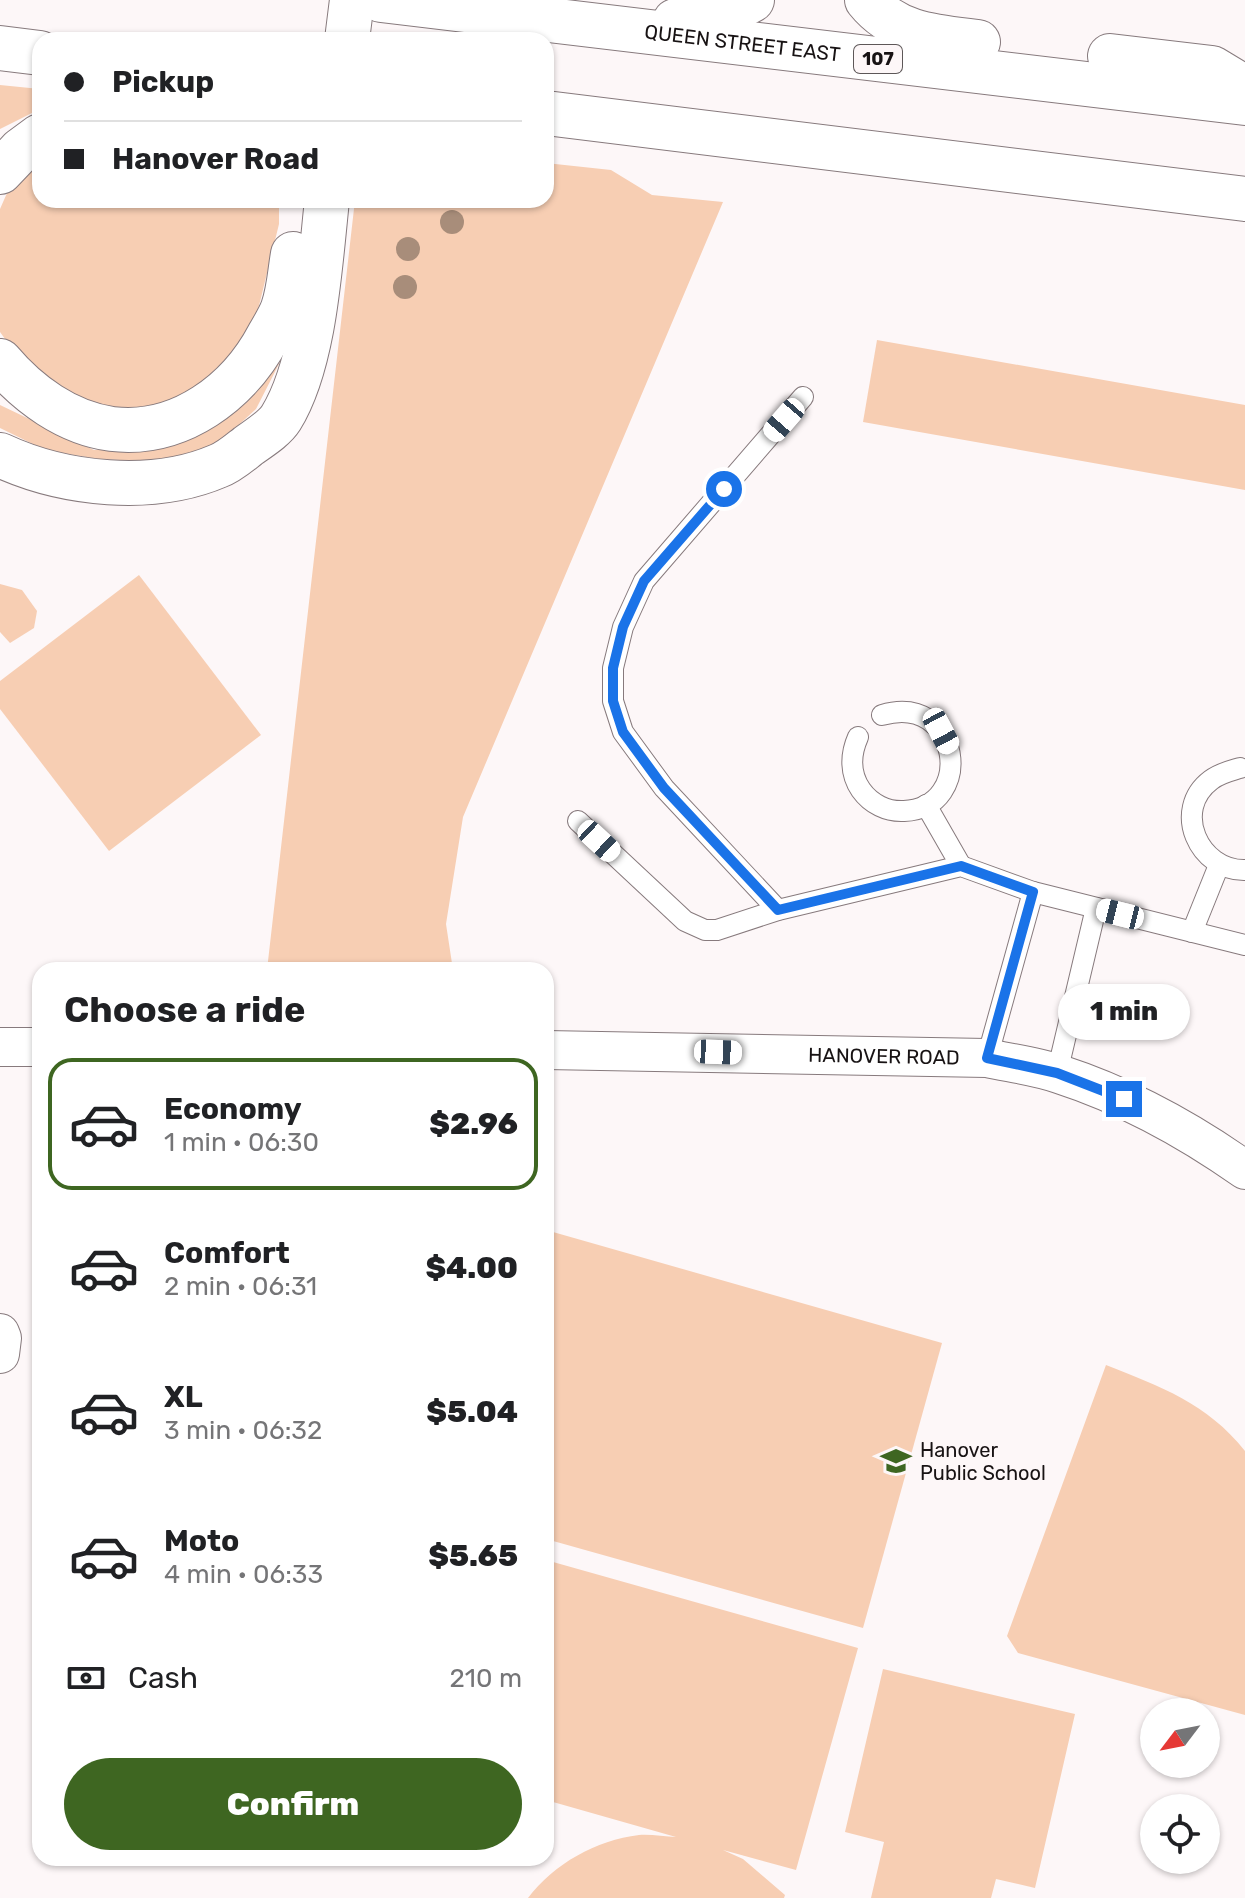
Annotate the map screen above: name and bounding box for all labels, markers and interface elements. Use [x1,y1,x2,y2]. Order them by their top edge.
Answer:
street label: QUEEN STREET EAST [643,20,842,67]
road number: 107 [854,45,902,73]
text: Pickup [112,64,214,100]
text: Hanover Road [112,141,319,177]
car [759,394,809,446]
route start [706,471,742,507]
car [919,704,963,758]
car [573,816,625,866]
car [1094,897,1146,931]
callout: 1 min [1058,983,1190,1039]
text: Choose a ride [64,988,305,1031]
text: 1 min [1090,996,1158,1027]
car [694,1039,742,1065]
street label: HANOVER ROAD [808,1043,960,1070]
route end [1106,1081,1142,1117]
icon: car [68,1088,140,1160]
text: Economy [164,1091,302,1127]
text: $2.96 [429,1106,518,1142]
text: 1 min · 06:30 [164,1127,319,1158]
icon: car [68,1232,140,1304]
text: Comfort [164,1235,290,1271]
text: $4.00 [425,1250,518,1286]
text: 2 min · 06:31 [164,1271,317,1302]
icon: car [68,1376,140,1448]
text: XL [164,1379,203,1415]
text: $5.04 [426,1394,518,1430]
text: 3 min · 06:32 [164,1415,322,1446]
place label: Hanover Public School [920,1438,1046,1485]
school or university icon: Hanover Public School [879,1444,913,1478]
icon: car [68,1520,140,1592]
text: Moto [164,1523,239,1559]
text: $5.65 [428,1538,518,1574]
text: 4 min · 06:33 [164,1559,323,1590]
icon: cash [64,1656,108,1700]
text: Cash [128,1660,198,1696]
text: 210 m [450,1663,522,1694]
north arrow [1140,1698,1220,1778]
map controls [1140,1698,1220,1874]
button: Confirm [64,1758,522,1850]
button: locate [1140,1794,1220,1874]

